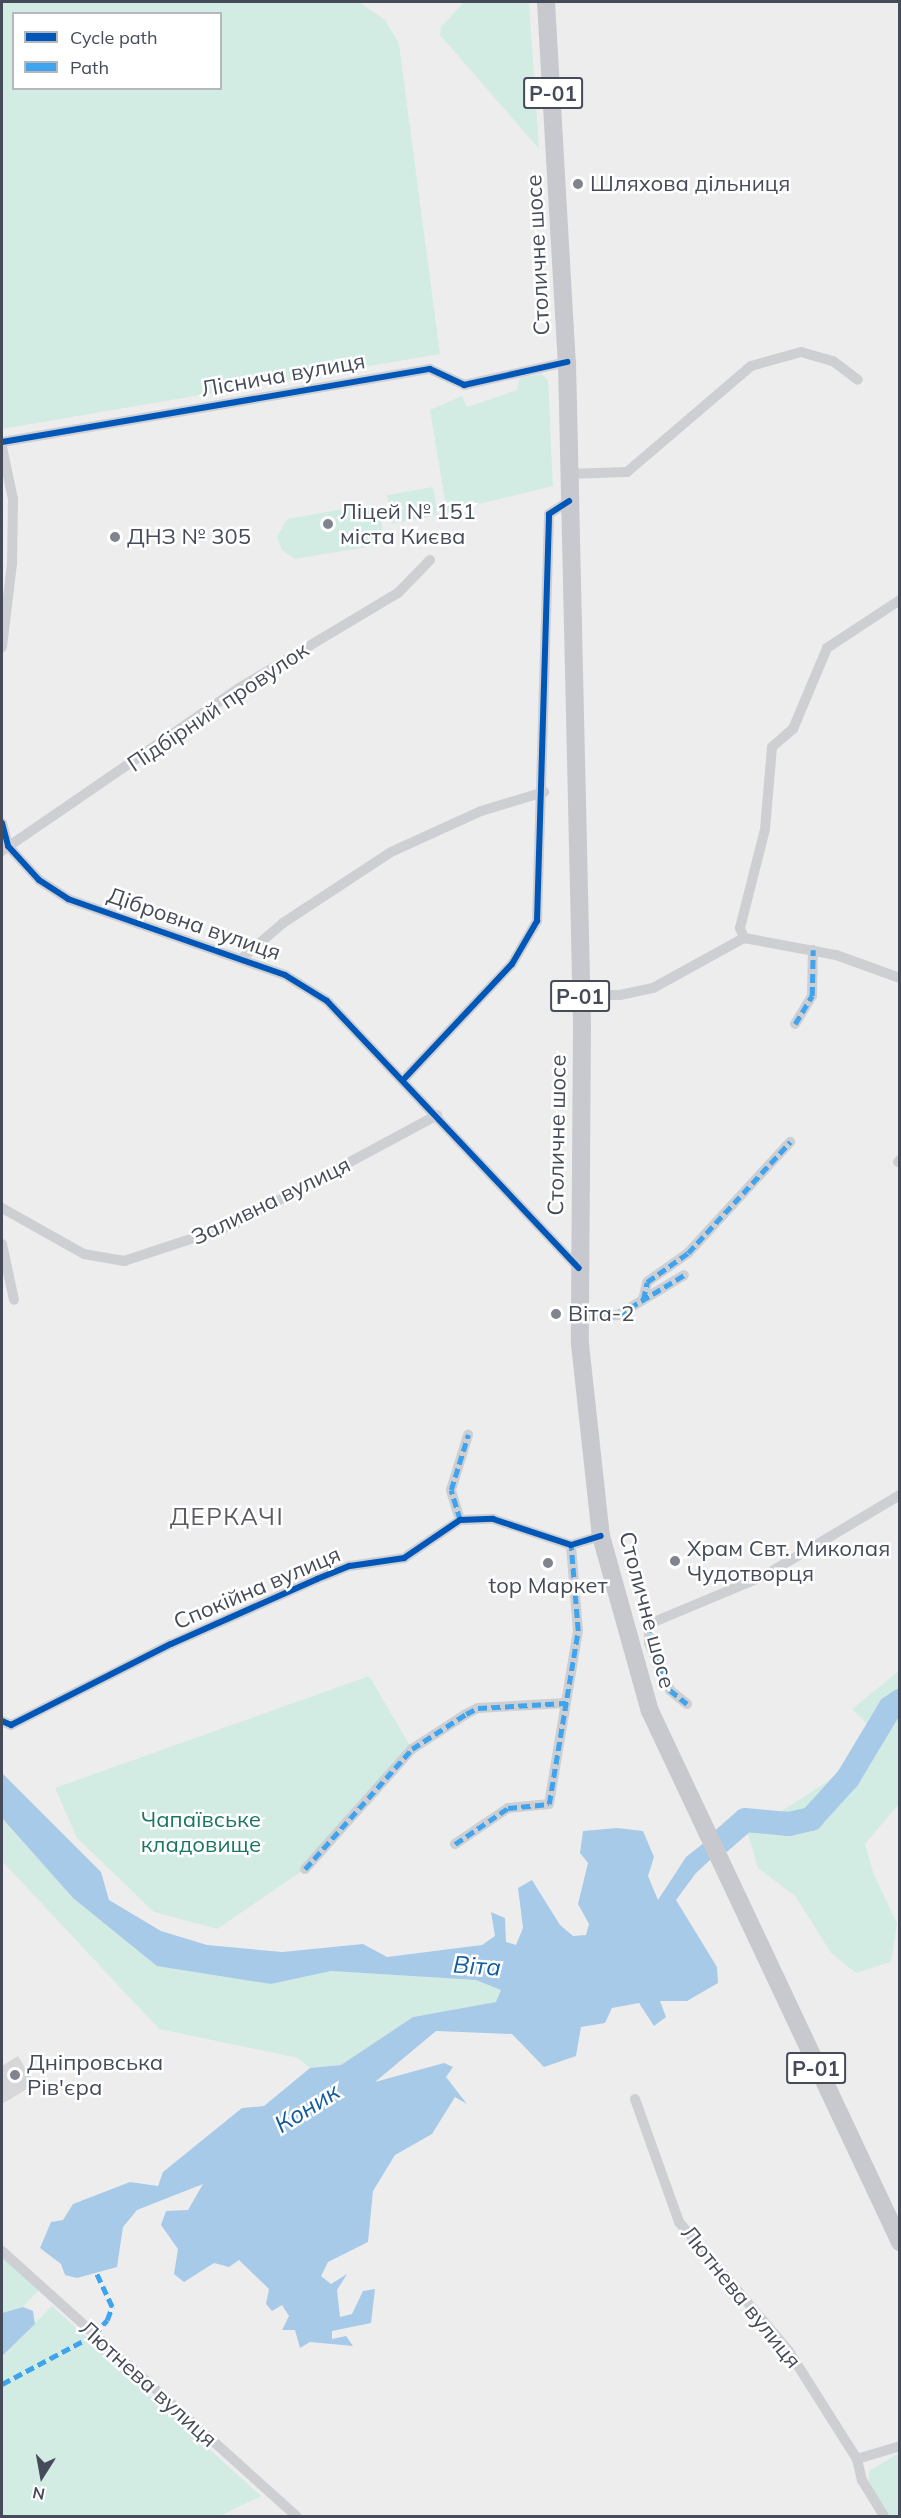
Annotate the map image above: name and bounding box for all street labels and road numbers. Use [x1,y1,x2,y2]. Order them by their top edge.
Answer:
road number: Р-01 [523,75,583,111]
street label: Столичне шосе [521,174,555,336]
street label: Ліснича вулиця [199,348,367,402]
street label: Підбірний провулок [122,637,314,777]
street label: Дібровна вулиця [104,882,284,966]
road number: Р-01 [550,978,610,1014]
street label: Столичне шосе [542,1054,572,1216]
street label: Заливна вулиця [187,1151,355,1251]
street label: Столичне шосе [613,1529,681,1691]
street label: Спокійна вулиця [170,1541,344,1635]
road number: Р-01 [786,2050,846,2086]
street label: Лютнева вулиця [675,2220,807,2374]
street label: Лютнева вулиця [74,2315,222,2453]

